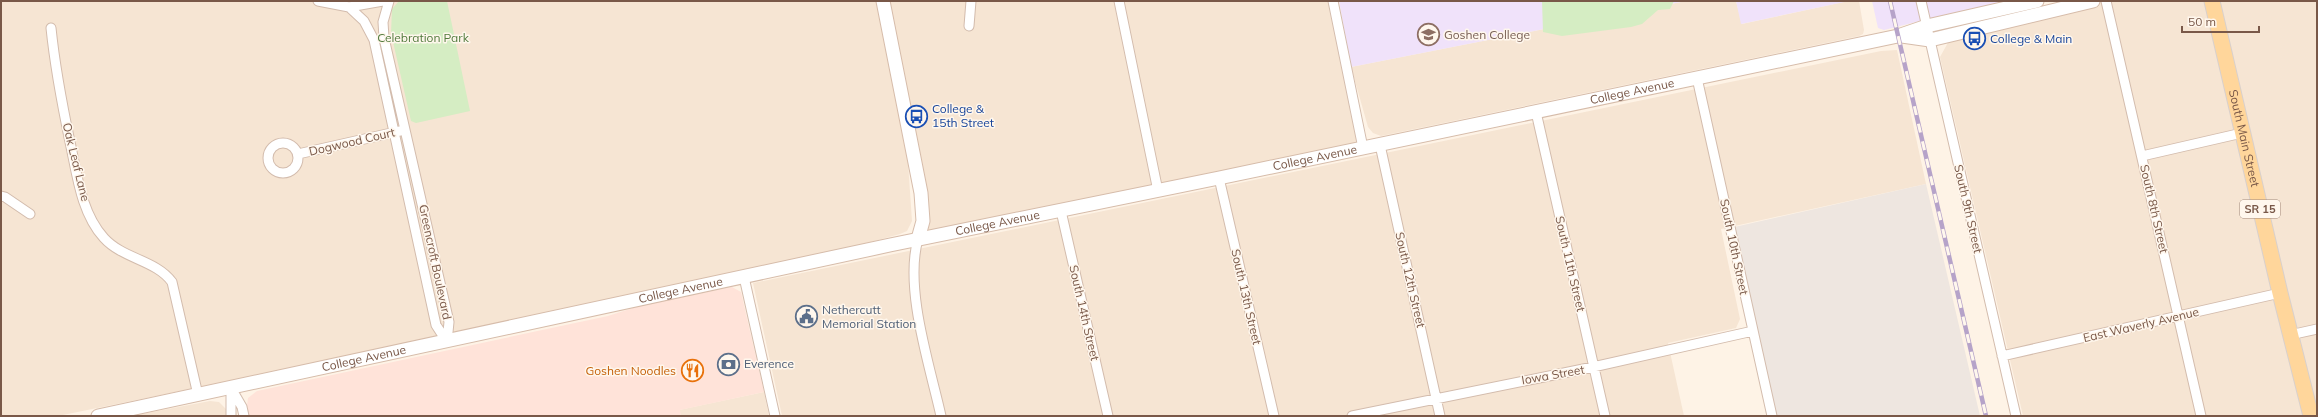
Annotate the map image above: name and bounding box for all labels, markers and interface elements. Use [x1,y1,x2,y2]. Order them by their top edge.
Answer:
scale bar [2182,8,2259,34]
text: 50 m [2188,14,2216,29]
school or university icon: Goshen College [1416,22,1442,48]
bus stop icon: College & Main [1962,26,1988,52]
place label: Goshen College [1444,27,1530,42]
park label: Celebration Park [377,30,470,45]
place label: College & Main [1990,31,2072,46]
street label: College Avenue [1588,75,1675,107]
street label: South Main Street [2226,88,2263,188]
place label: College & 15th Street [932,101,994,130]
bus stop icon: College & 15th Street [903,103,929,129]
street label: Oak Leaf Lane [59,121,93,203]
street label: Dogwood Court [307,124,396,159]
street label: College Avenue [1271,141,1358,174]
street label: South 9th Street [1951,163,1986,255]
street label: South 8th Street [2137,163,2172,255]
street label: South 10th Street [1717,198,1752,296]
road number: SR 15 [2240,200,2280,218]
street label: Greencroft Boulevard [416,203,455,321]
street label: College Avenue [954,207,1041,239]
street label: South 11th Street [1552,215,1589,313]
street label: South 12th Street [1392,231,1429,329]
street label: South 13th Street [1228,248,1265,346]
street label: South 14th Street [1066,264,1103,362]
street label: College Avenue [637,273,724,306]
place label: Nethercutt Memorial Station [822,302,916,331]
public building icon: Nethercutt Memorial Station [793,304,819,330]
street label: East Waverly Avenue [2081,304,2200,345]
street label: College Avenue [320,342,407,374]
bank icon: Everence [715,351,741,377]
place label: Everence [744,356,794,371]
restaurant icon: Goshen Noodles [679,358,705,384]
street label: Iowa Street [1520,362,1586,387]
place label: Goshen Noodles [585,363,676,378]

